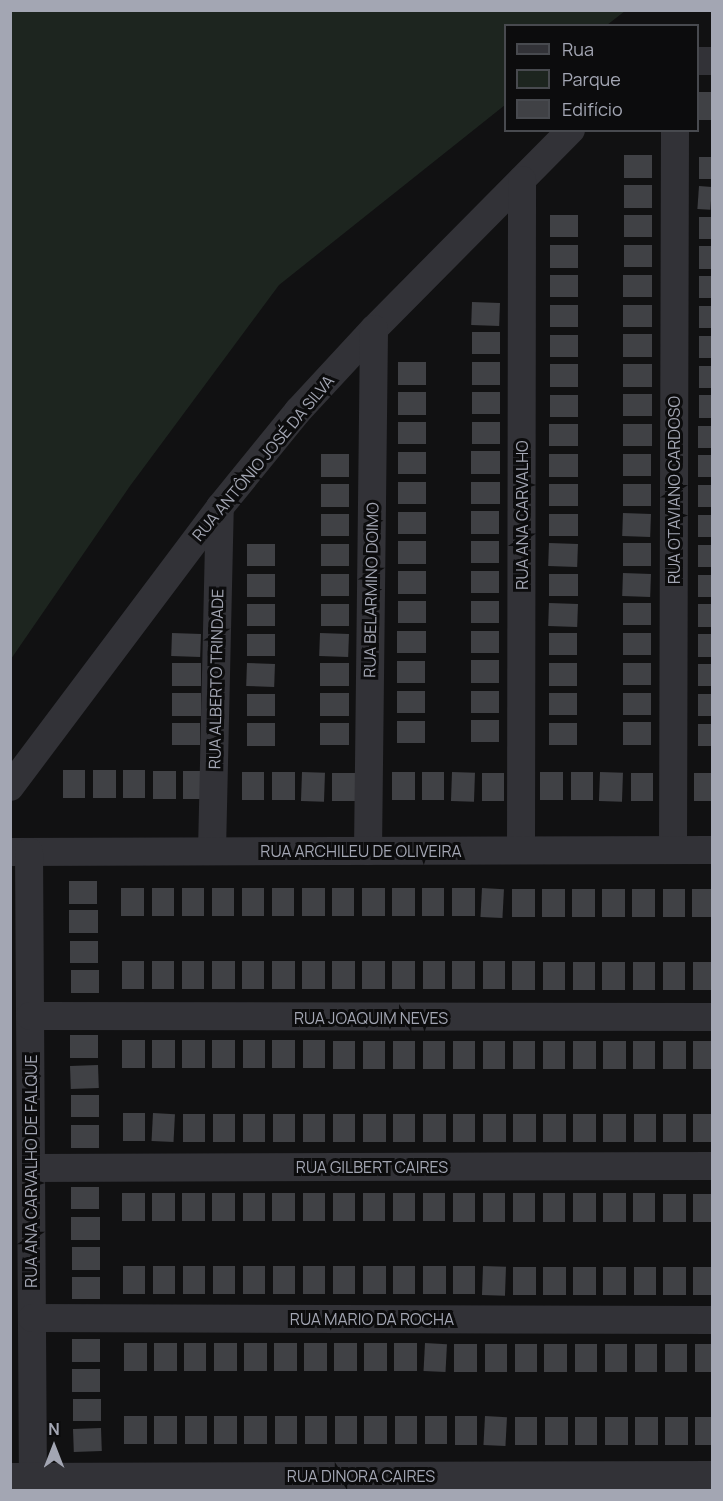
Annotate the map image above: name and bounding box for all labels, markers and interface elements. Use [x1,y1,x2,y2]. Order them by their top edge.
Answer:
legend [504,24,699,132]
text: Rua [562,37,594,61]
text: Parque [562,67,621,91]
text: Edifício [562,97,623,121]
street label: RUA ANTÔNIO JOSÉ DA SILVA [188,371,338,545]
street label: RUA OTAVIANO CARDOSO [664,396,684,584]
street label: RUA ANA CARVALHO [512,440,532,590]
street label: RUA BELARMINO DOIMO [360,502,382,678]
street label: RUA ALBERTO TRINDADE [205,589,227,769]
street label: RUA ARCHILEU DE OLIVEIRA [260,841,462,861]
street label: RUA JOAQUIM NEVES [294,1008,448,1028]
street label: RUA ANA CARVALHO DE FALQUE [21,1054,41,1288]
street label: RUA GILBERT CAIRES [296,1157,448,1177]
street label: RUA MARIO DA ROCHA [290,1309,454,1329]
north arrow [24,1417,84,1477]
text: N [48,1418,60,1440]
street label: RUA DINORA CAIRES [287,1466,435,1486]

